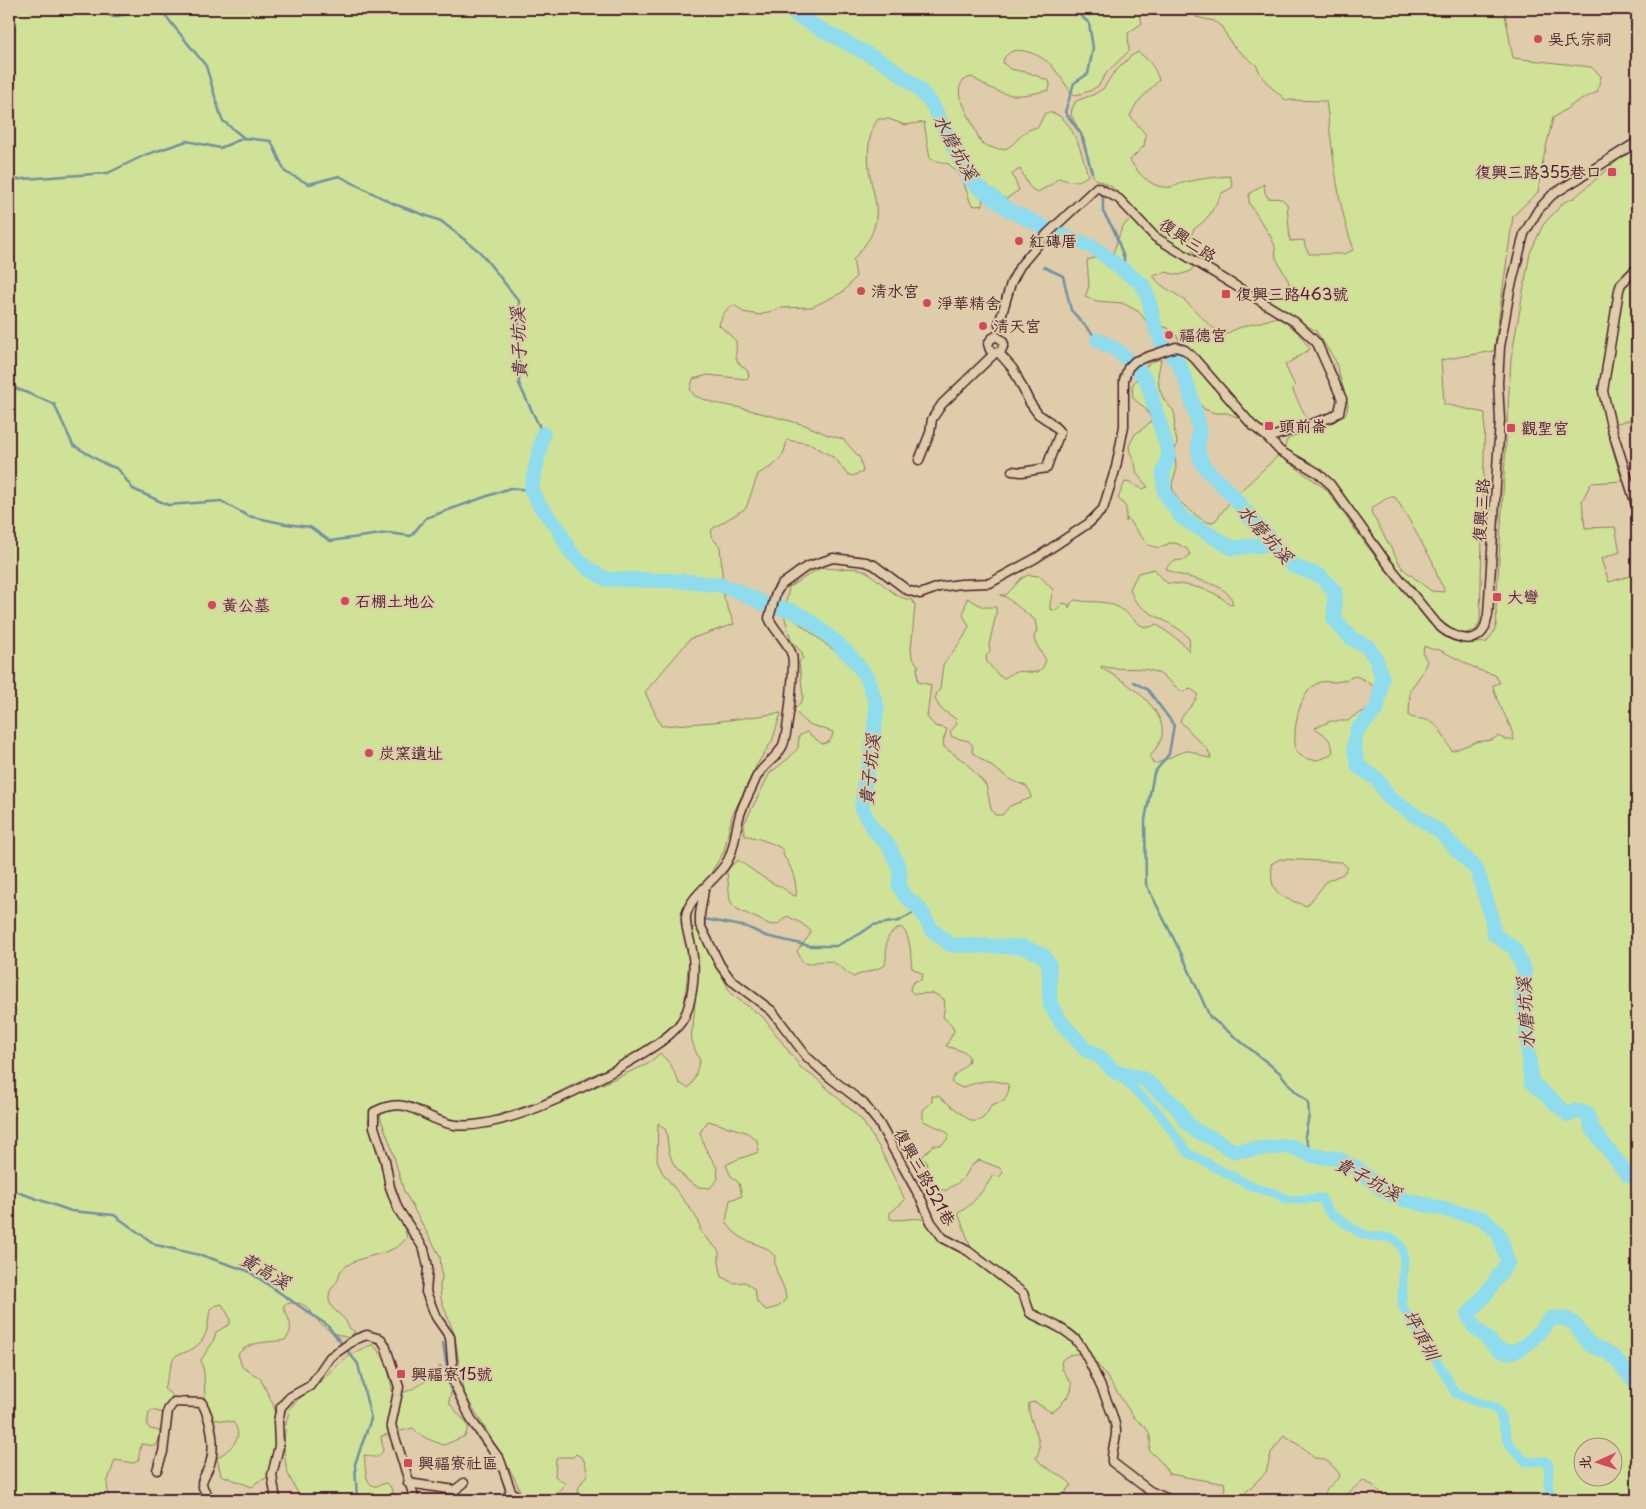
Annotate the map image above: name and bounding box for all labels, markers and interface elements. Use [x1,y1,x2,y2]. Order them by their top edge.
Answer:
place label: 吳氏宗祠 [1548,26,1612,50]
marker: 吳氏宗祠 [1532,33,1544,45]
water label: 水磨坑溪 [927,108,986,185]
place label: 復興三路355巷口 [1475,159,1602,183]
marker: 復興三路355巷口 [1606,166,1618,178]
street label: 復興三路 [1155,211,1222,267]
place label: 紅磚厝 [1029,228,1077,252]
marker: 紅磚厝 [1013,235,1025,247]
place label: 清水宮 [871,278,919,302]
place label: 復興三路463號 [1236,281,1348,305]
marker: 清水宮 [855,285,867,297]
marker: 復興三路463號 [1220,288,1232,300]
place label: 淨華精舍 [937,290,1001,314]
marker: 淨華精舍 [921,297,933,309]
water label: 貴子坑溪 [503,306,532,380]
place label: 清天宮 [993,313,1041,337]
marker: 清天宮 [977,320,989,332]
place label: 福德宮 [1179,322,1227,346]
marker: 福德宮 [1163,329,1175,341]
place label: 頭前崙 [1279,413,1327,437]
place label: 觀聖宮 [1521,415,1569,439]
marker: 頭前崙 [1263,420,1275,432]
marker: 觀聖宮 [1505,422,1517,434]
street label: 復興三路 [1466,477,1494,543]
water label: 水磨坑溪 [1232,497,1301,570]
place label: 大彎 [1507,584,1539,608]
place label: 石棚土地公 [355,588,435,612]
marker: 大彎 [1491,591,1503,603]
place label: 黃公墓 [222,592,270,616]
marker: 石棚土地公 [339,595,351,607]
marker: 黃公墓 [206,599,218,611]
water label: 貴子坑溪 [851,732,886,807]
place label: 炭窯遺址 [379,740,443,764]
marker: 炭窯遺址 [363,747,375,759]
water label: 水磨坑溪 [1509,975,1540,1050]
street label: 復興三路521巷 [889,1123,963,1230]
water label: 貴子坑溪 [1331,1149,1408,1207]
water label: 黃高溪 [236,1245,297,1295]
water label: 坪頂圳 [1397,1304,1448,1366]
place label: 興福寮15號 [411,1361,492,1385]
marker: 興福寮15號 [395,1368,407,1380]
north arrow [1574,1436,1624,1486]
place label: 興福寮社區 [418,1450,498,1474]
text: 北 [1574,1455,1595,1470]
marker: 興福寮社區 [402,1457,414,1469]

